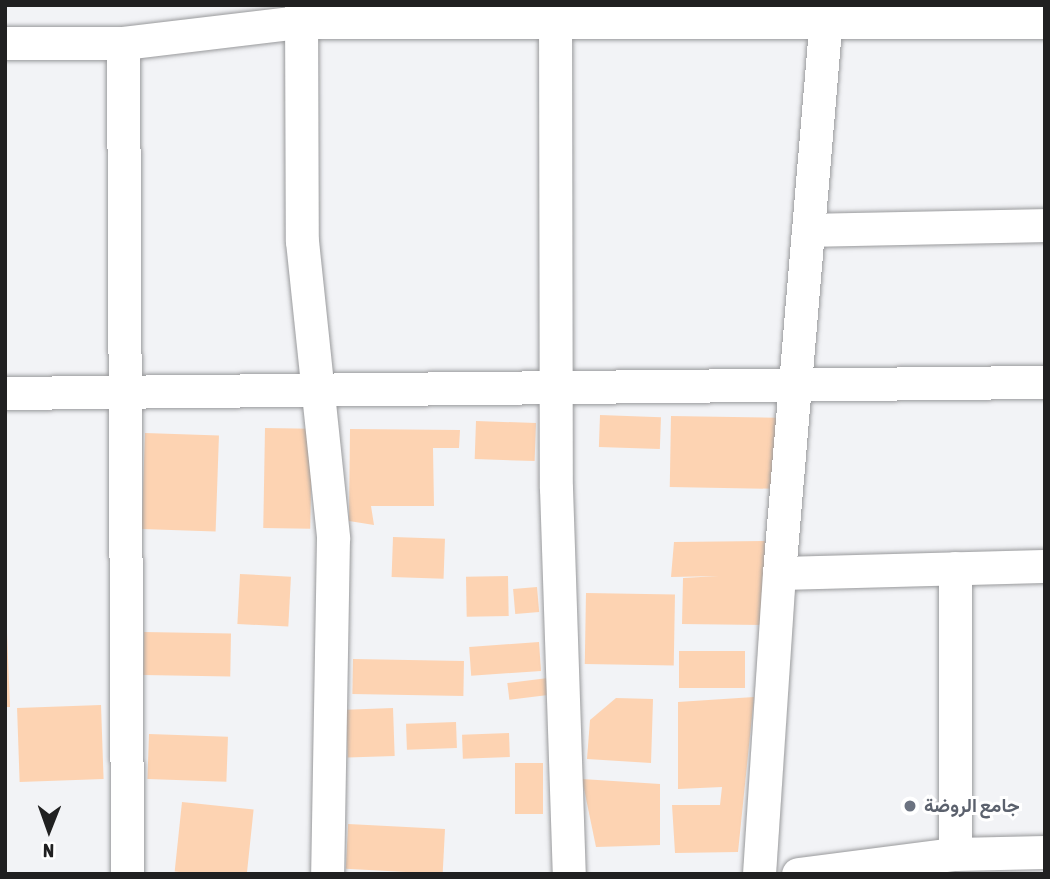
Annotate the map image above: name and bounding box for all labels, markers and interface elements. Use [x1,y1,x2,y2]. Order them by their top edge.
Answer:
north arrow [14,795,84,865]
place label: جامع الروضة [924,795,1020,817]
marker: جامع الروضة [902,798,918,814]
text: N [43,840,54,862]

